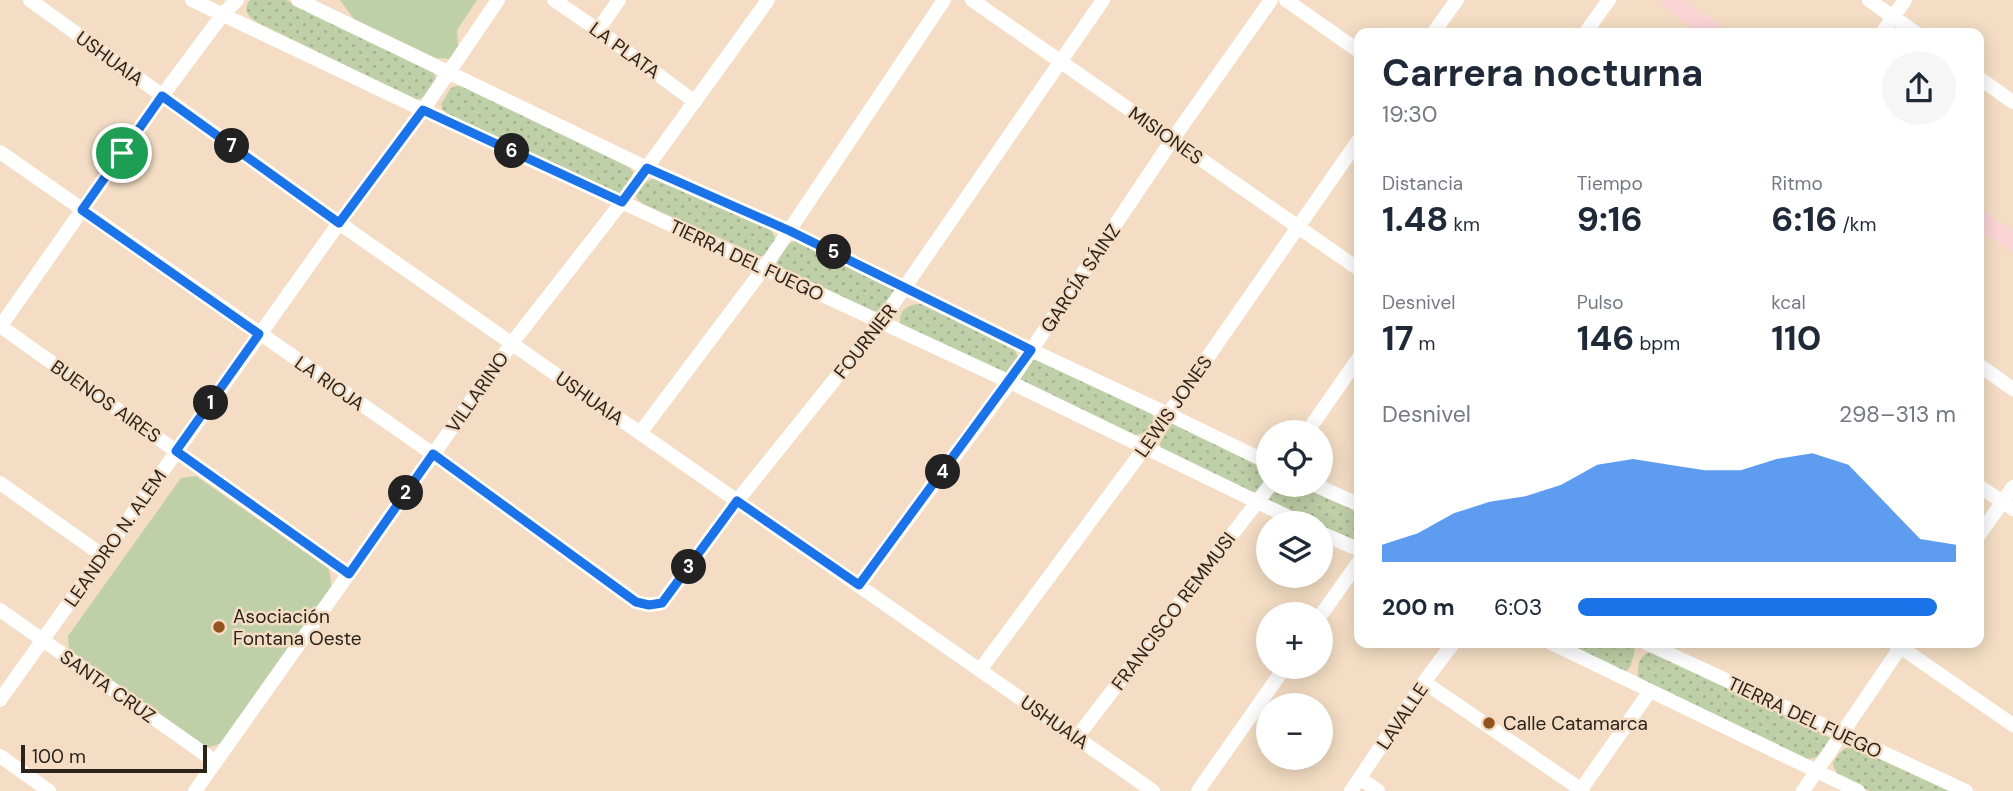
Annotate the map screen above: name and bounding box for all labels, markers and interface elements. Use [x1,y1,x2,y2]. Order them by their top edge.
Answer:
street label: LA PLATA [584,16,665,85]
street label: USHUAIA [71,25,149,92]
text: Carrera nocturna [1382,48,1703,98]
button: share [1882,51,1956,125]
text: 19:30 [1382,99,1438,129]
street label: MISIONES [1124,101,1208,170]
pin [92,123,152,183]
pin: 7 [215,128,250,164]
text: 7 [226,133,237,158]
icon: arrive [103,134,141,172]
pin: 6 [494,134,530,168]
text: 6 [505,138,518,163]
text: Distancia [1382,171,1463,196]
text: Tiempo [1577,171,1643,196]
text: Ritmo [1771,171,1823,196]
text: 1.48 [1382,196,1448,242]
text: 9:16 [1577,196,1643,242]
text: 6:16 [1771,196,1837,242]
text: km [1448,212,1480,237]
text: /km [1837,212,1876,237]
street label: TIERRA DEL FUEGO [666,214,828,307]
street label: GARCÍA SÁINZ [1035,219,1126,337]
pin: 5 [816,234,852,270]
text: 5 [828,239,839,264]
text: Desnivel [1382,290,1455,315]
text: Pulso [1577,290,1624,315]
text: kcal [1771,290,1806,315]
street label: FOURNIER [828,299,902,384]
text: 17 [1382,315,1414,361]
text: 146 [1577,315,1634,361]
text: 110 [1771,315,1821,361]
text: m [1414,331,1436,356]
text: bpm [1634,331,1680,356]
street label: VILLARINO [440,347,514,438]
street label: LA RIOJA [290,350,370,417]
street label: LEWIS JONES [1129,350,1218,462]
street label: BUENOS AIRES [46,354,166,449]
street label: USHUAIA [551,366,629,431]
pin: 1 [194,386,228,420]
text: 1 [207,390,214,415]
text: Desnivel [1382,399,1471,429]
text: 298–313 m [1839,399,1956,429]
map controls [1256,420,1333,770]
button: locate [1256,420,1333,497]
pin: 4 [926,454,960,490]
text: 4 [936,459,949,484]
street label: LEANDRO N. ALEM [59,465,172,612]
pin: 2 [388,476,424,510]
text: 2 [400,480,411,505]
button: layers [1256,511,1333,588]
street label: FRANCISCO REMMUSI [1106,527,1241,695]
pin: 3 [672,550,706,584]
text: 3 [683,554,694,579]
text: 200 m [1382,592,1455,622]
text: 6:03 [1494,592,1542,622]
button: + [1256,602,1333,679]
place label: Asociación Fontana Oeste [233,604,362,651]
marker: Asociación Fontana Oeste [211,619,227,635]
street label: SANTA CRUZ [55,644,160,729]
street label: TIERRA DEL FUEGO [1724,671,1886,764]
street label: LAVALLE [1371,678,1434,754]
street label: USHUAIA [1016,690,1094,755]
button: − [1256,693,1333,770]
place label: Calle Catamarca [1503,711,1648,736]
marker: Calle Catamarca [1481,715,1497,731]
scale bar [21,742,206,774]
text: 100 m [32,744,86,769]

